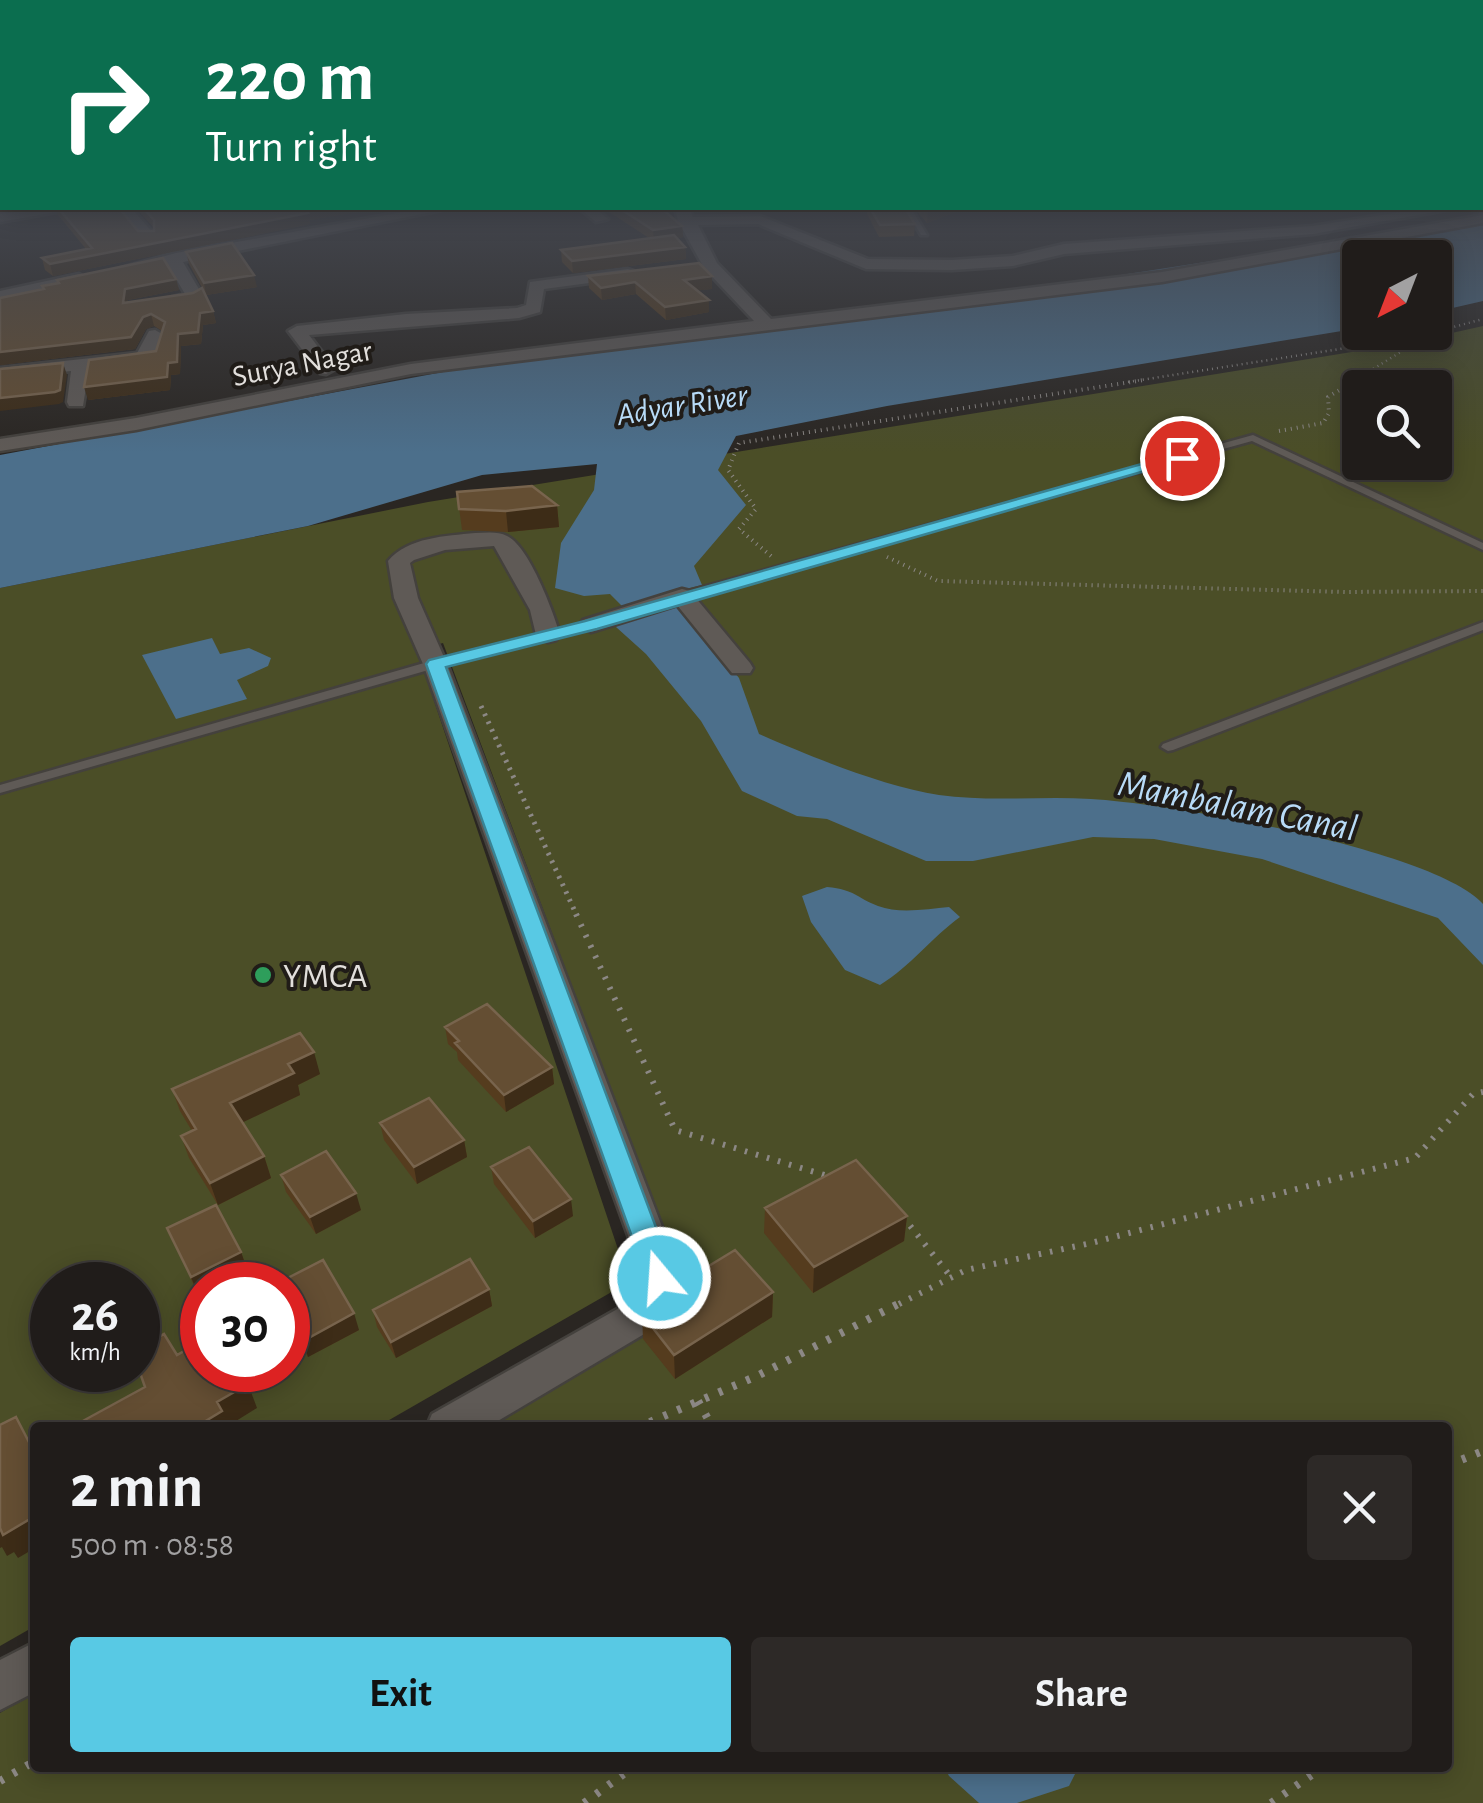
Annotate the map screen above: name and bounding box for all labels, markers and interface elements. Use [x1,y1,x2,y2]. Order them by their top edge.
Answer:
icon: right [40,40,170,170]
text: 220 m [205,43,374,113]
text: Turn right [205,125,377,170]
north arrow [1342,240,1452,350]
map controls [1342,240,1452,480]
street label: Surya Nagar [230,336,375,392]
button: search [1342,370,1452,480]
water label: Adyar River [614,379,751,431]
pin [1140,416,1225,501]
icon: arrive [1155,431,1210,486]
water label: Mambalam Canal [1115,765,1360,849]
place label: YMCA [283,959,368,994]
marker: YMCA [252,964,274,986]
position arrow [608,1226,712,1330]
speed limit sign: 30 [180,1262,310,1392]
text: 26 [71,1290,119,1340]
text: km/h [69,1340,121,1365]
button: close [1307,1455,1412,1560]
text: 2 min [70,1458,203,1518]
text: 500 m · 08:58 [70,1529,234,1561]
button: Exit [70,1637,731,1752]
button: Share [751,1637,1412,1752]

